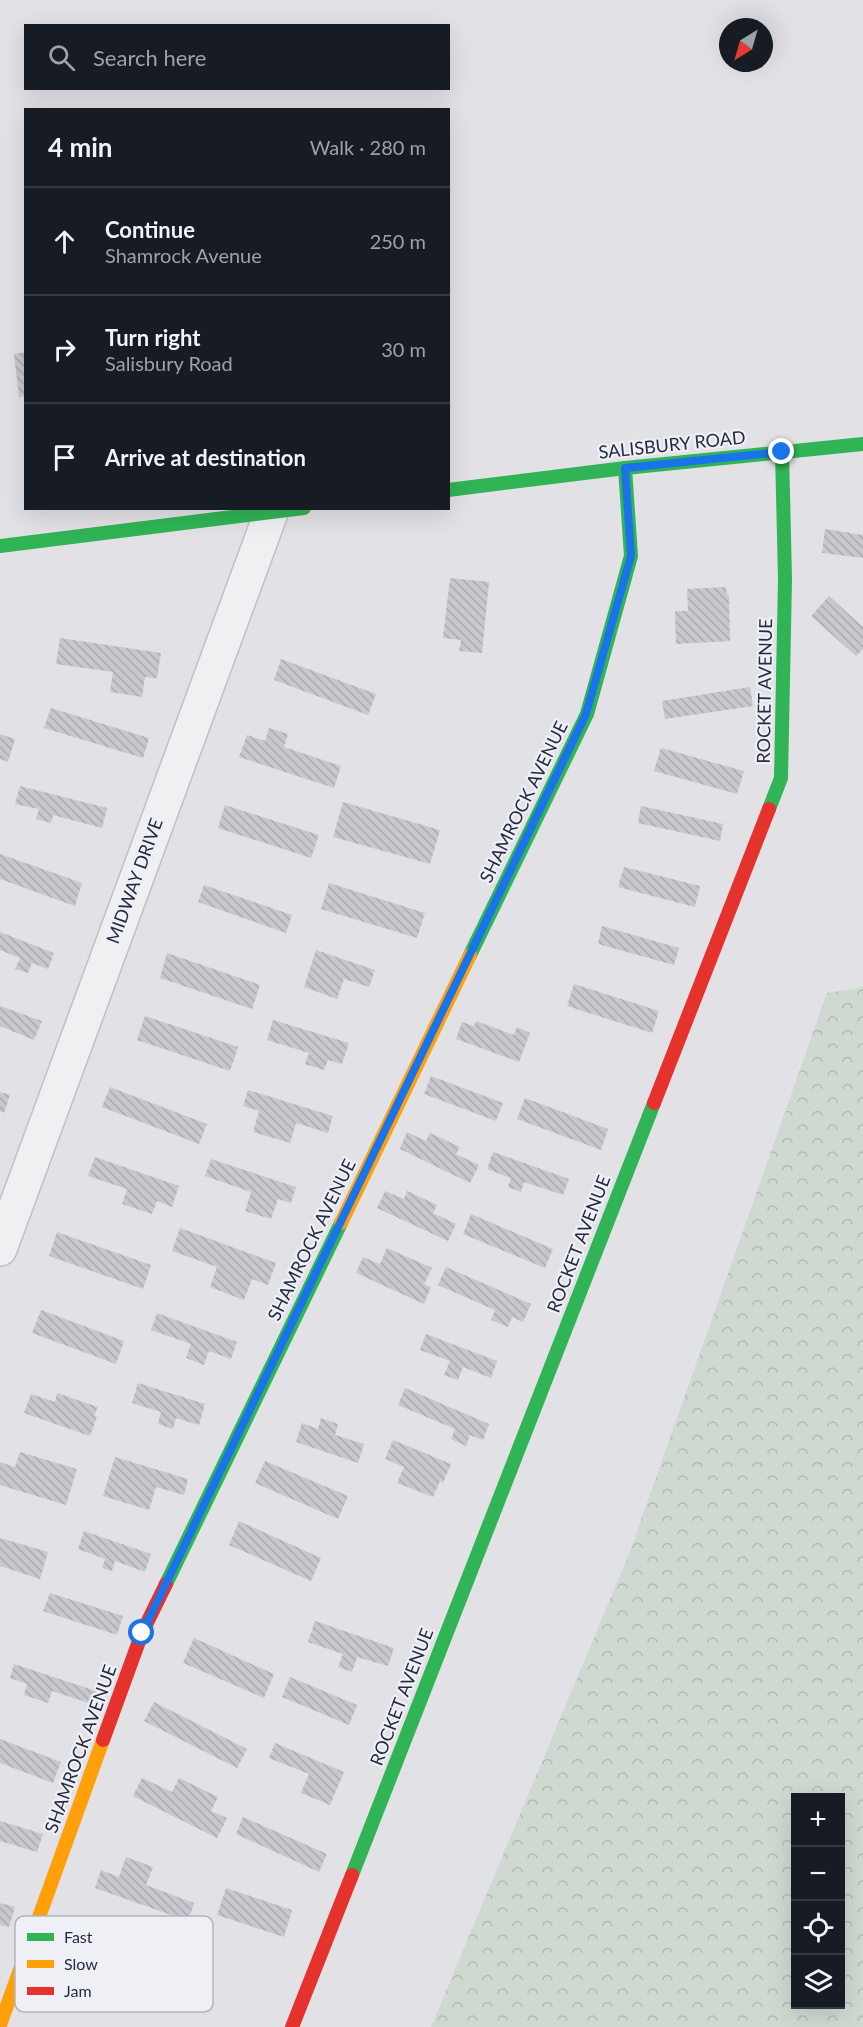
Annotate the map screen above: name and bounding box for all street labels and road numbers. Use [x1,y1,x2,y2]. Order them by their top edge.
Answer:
street label: SALISBURY ROAD [597,425,746,463]
street label: ROCKET AVENUE [752,618,776,764]
street label: SHAMROCK AVENUE [474,717,572,886]
street label: MIDWAY DRIVE [101,815,167,946]
street label: SHAMROCK AVENUE [262,1155,360,1324]
street label: ROCKET AVENUE [542,1172,614,1315]
street label: ROCKET AVENUE [365,1625,437,1768]
street label: SHAMROCK AVENUE [39,1662,121,1836]

